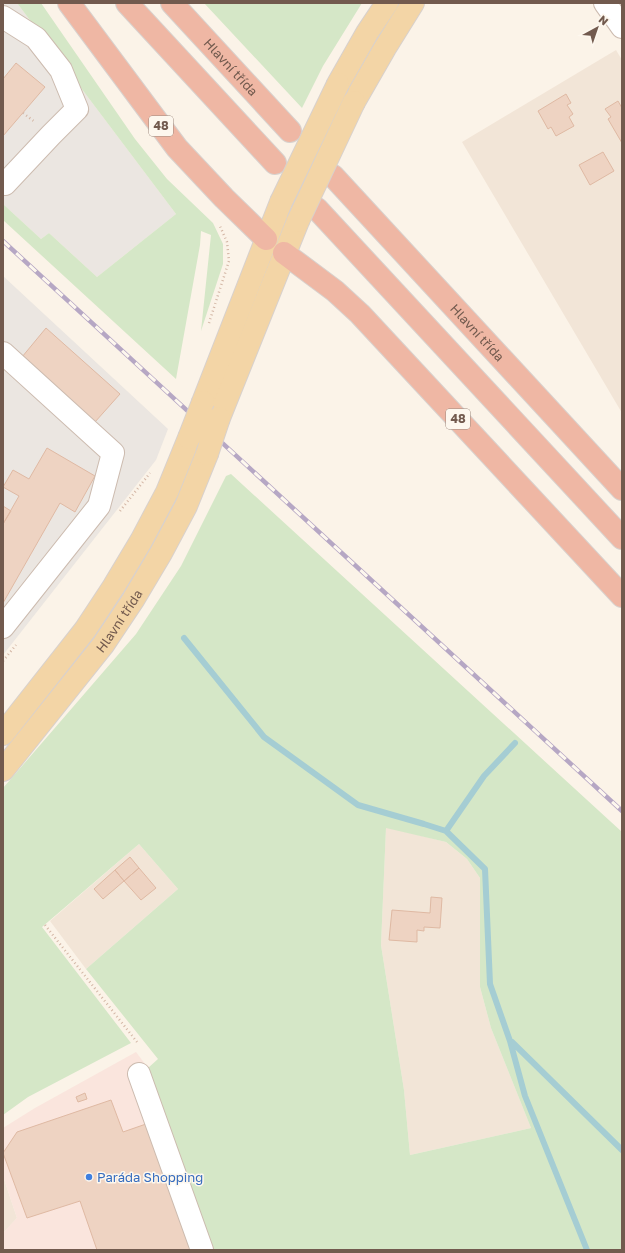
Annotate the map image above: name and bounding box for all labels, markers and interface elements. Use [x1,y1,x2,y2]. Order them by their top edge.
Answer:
north arrow [577,8,617,48]
text: N [596,12,611,28]
street label: Hlavní třída [201,35,261,99]
road number: 48 [149,116,173,136]
street label: Hlavní třída [447,301,508,364]
road number: 48 [446,409,470,429]
street label: Hlavní třída [92,586,145,656]
place label: Paráda Shopping [97,1169,203,1185]
marker: Paráda Shopping [84,1172,94,1182]

